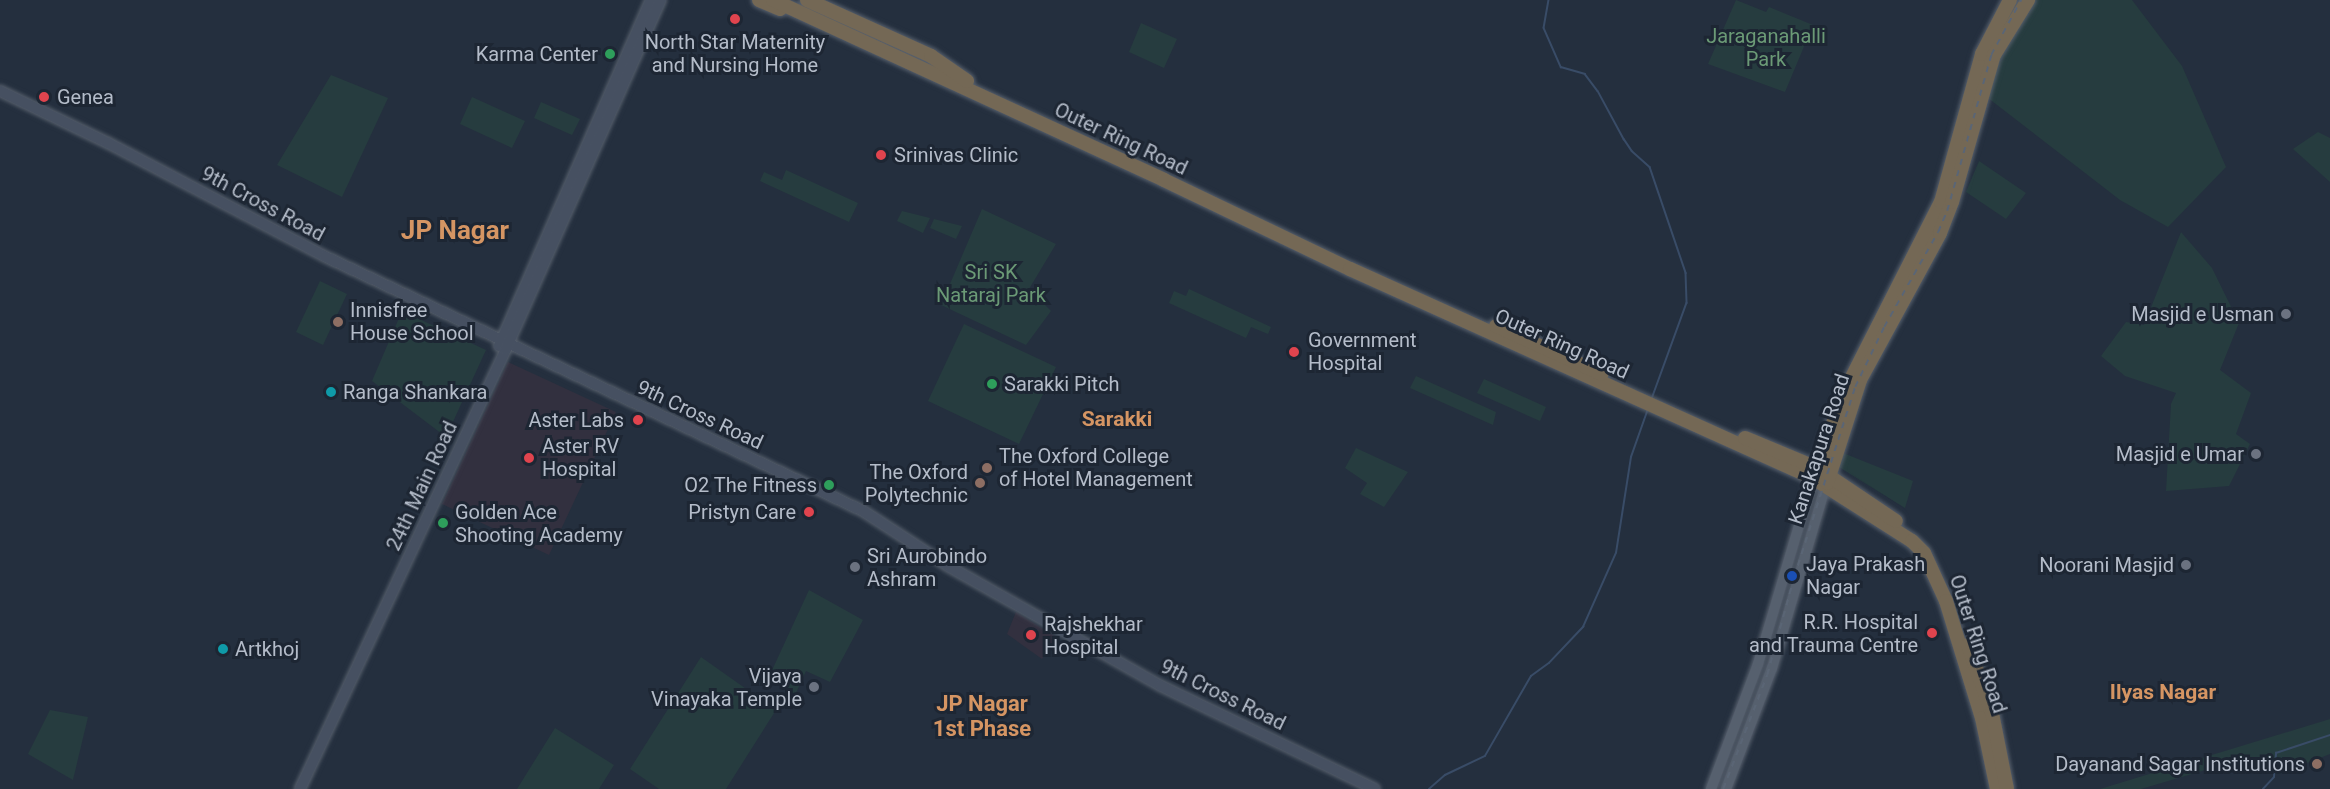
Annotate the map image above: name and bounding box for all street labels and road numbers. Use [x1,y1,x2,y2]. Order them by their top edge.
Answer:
street label: Outer Ring Road [1051,98,1191,180]
street label: 9th Cross Road [197,161,329,247]
street label: Outer Ring Road [1491,304,1633,384]
street label: Kanakapura Road [1783,371,1855,527]
street label: 9th Cross Road [633,375,767,455]
street label: 24th Main Road [382,417,462,555]
street label: Outer Ring Road [1944,572,2012,716]
street label: 9th Cross Road [1157,654,1289,736]

